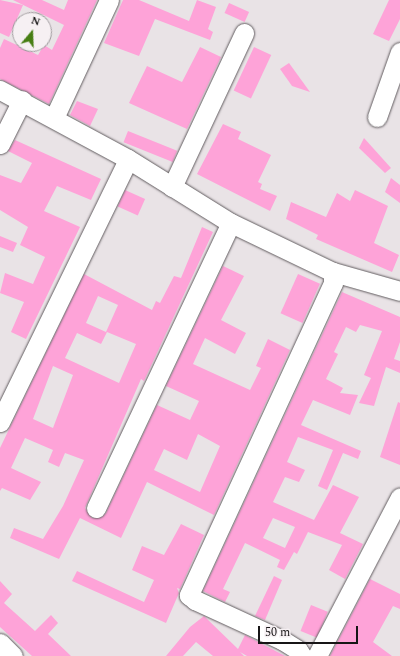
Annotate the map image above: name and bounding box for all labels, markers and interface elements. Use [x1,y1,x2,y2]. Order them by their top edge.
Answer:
north arrow [12,12,52,52]
text: N [29,12,43,31]
scale bar [260,618,360,644]
text: 50 m [265,623,290,642]

